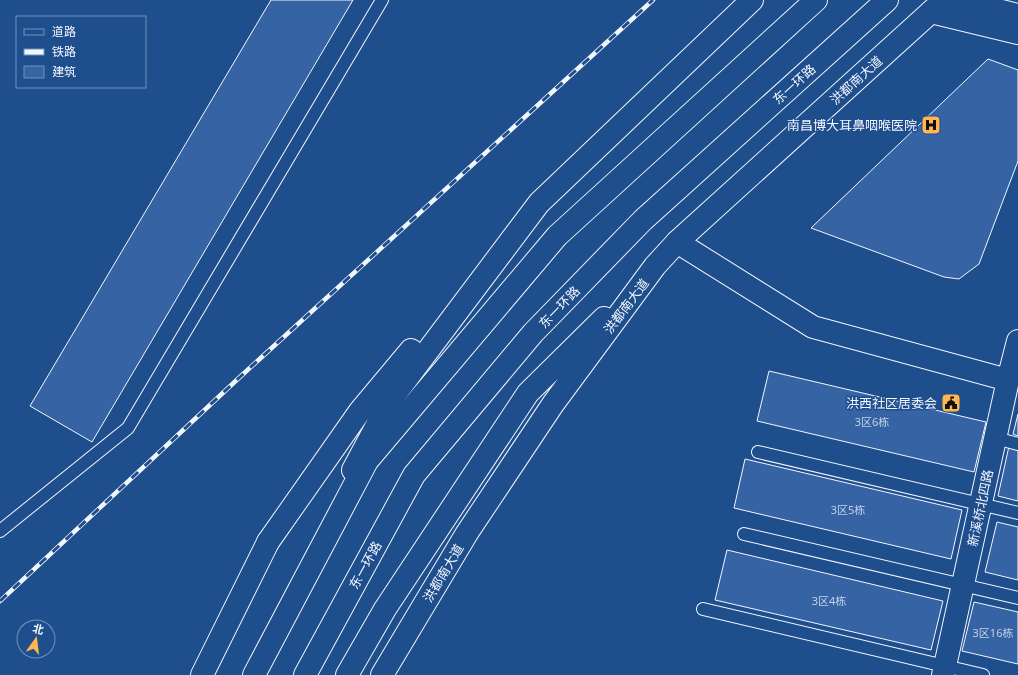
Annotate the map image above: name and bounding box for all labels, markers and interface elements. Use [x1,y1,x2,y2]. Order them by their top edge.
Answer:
legend [16,16,146,88]
text: 道路 [52,23,76,40]
text: 铁路 [52,43,76,60]
street label: 洪都南大道 [826,52,886,108]
street label: 东一环路 [769,60,819,108]
text: 建筑 [52,63,76,80]
hospital icon: 南昌博大耳鼻咽喉医院 [920,114,942,136]
place label: 南昌博大耳鼻咽喉医院 [787,116,917,134]
street label: 洪都南大道 [599,275,653,337]
street label: 东一环路 [534,282,584,332]
public building icon: 洪西社区居委会 [940,392,962,414]
place label: 洪西社区居委会 [846,394,937,412]
house number: 3区6栋 [855,414,889,429]
street label: 新溪桥北四路 [963,468,997,548]
house number: 3区5栋 [831,502,865,517]
street label: 东一环路 [345,538,385,592]
street label: 洪都南大道 [419,541,467,605]
house number: 3区4栋 [812,593,846,608]
north arrow [16,619,56,659]
text: 北 [31,620,46,637]
house number: 3区16栋 [973,625,1013,640]

